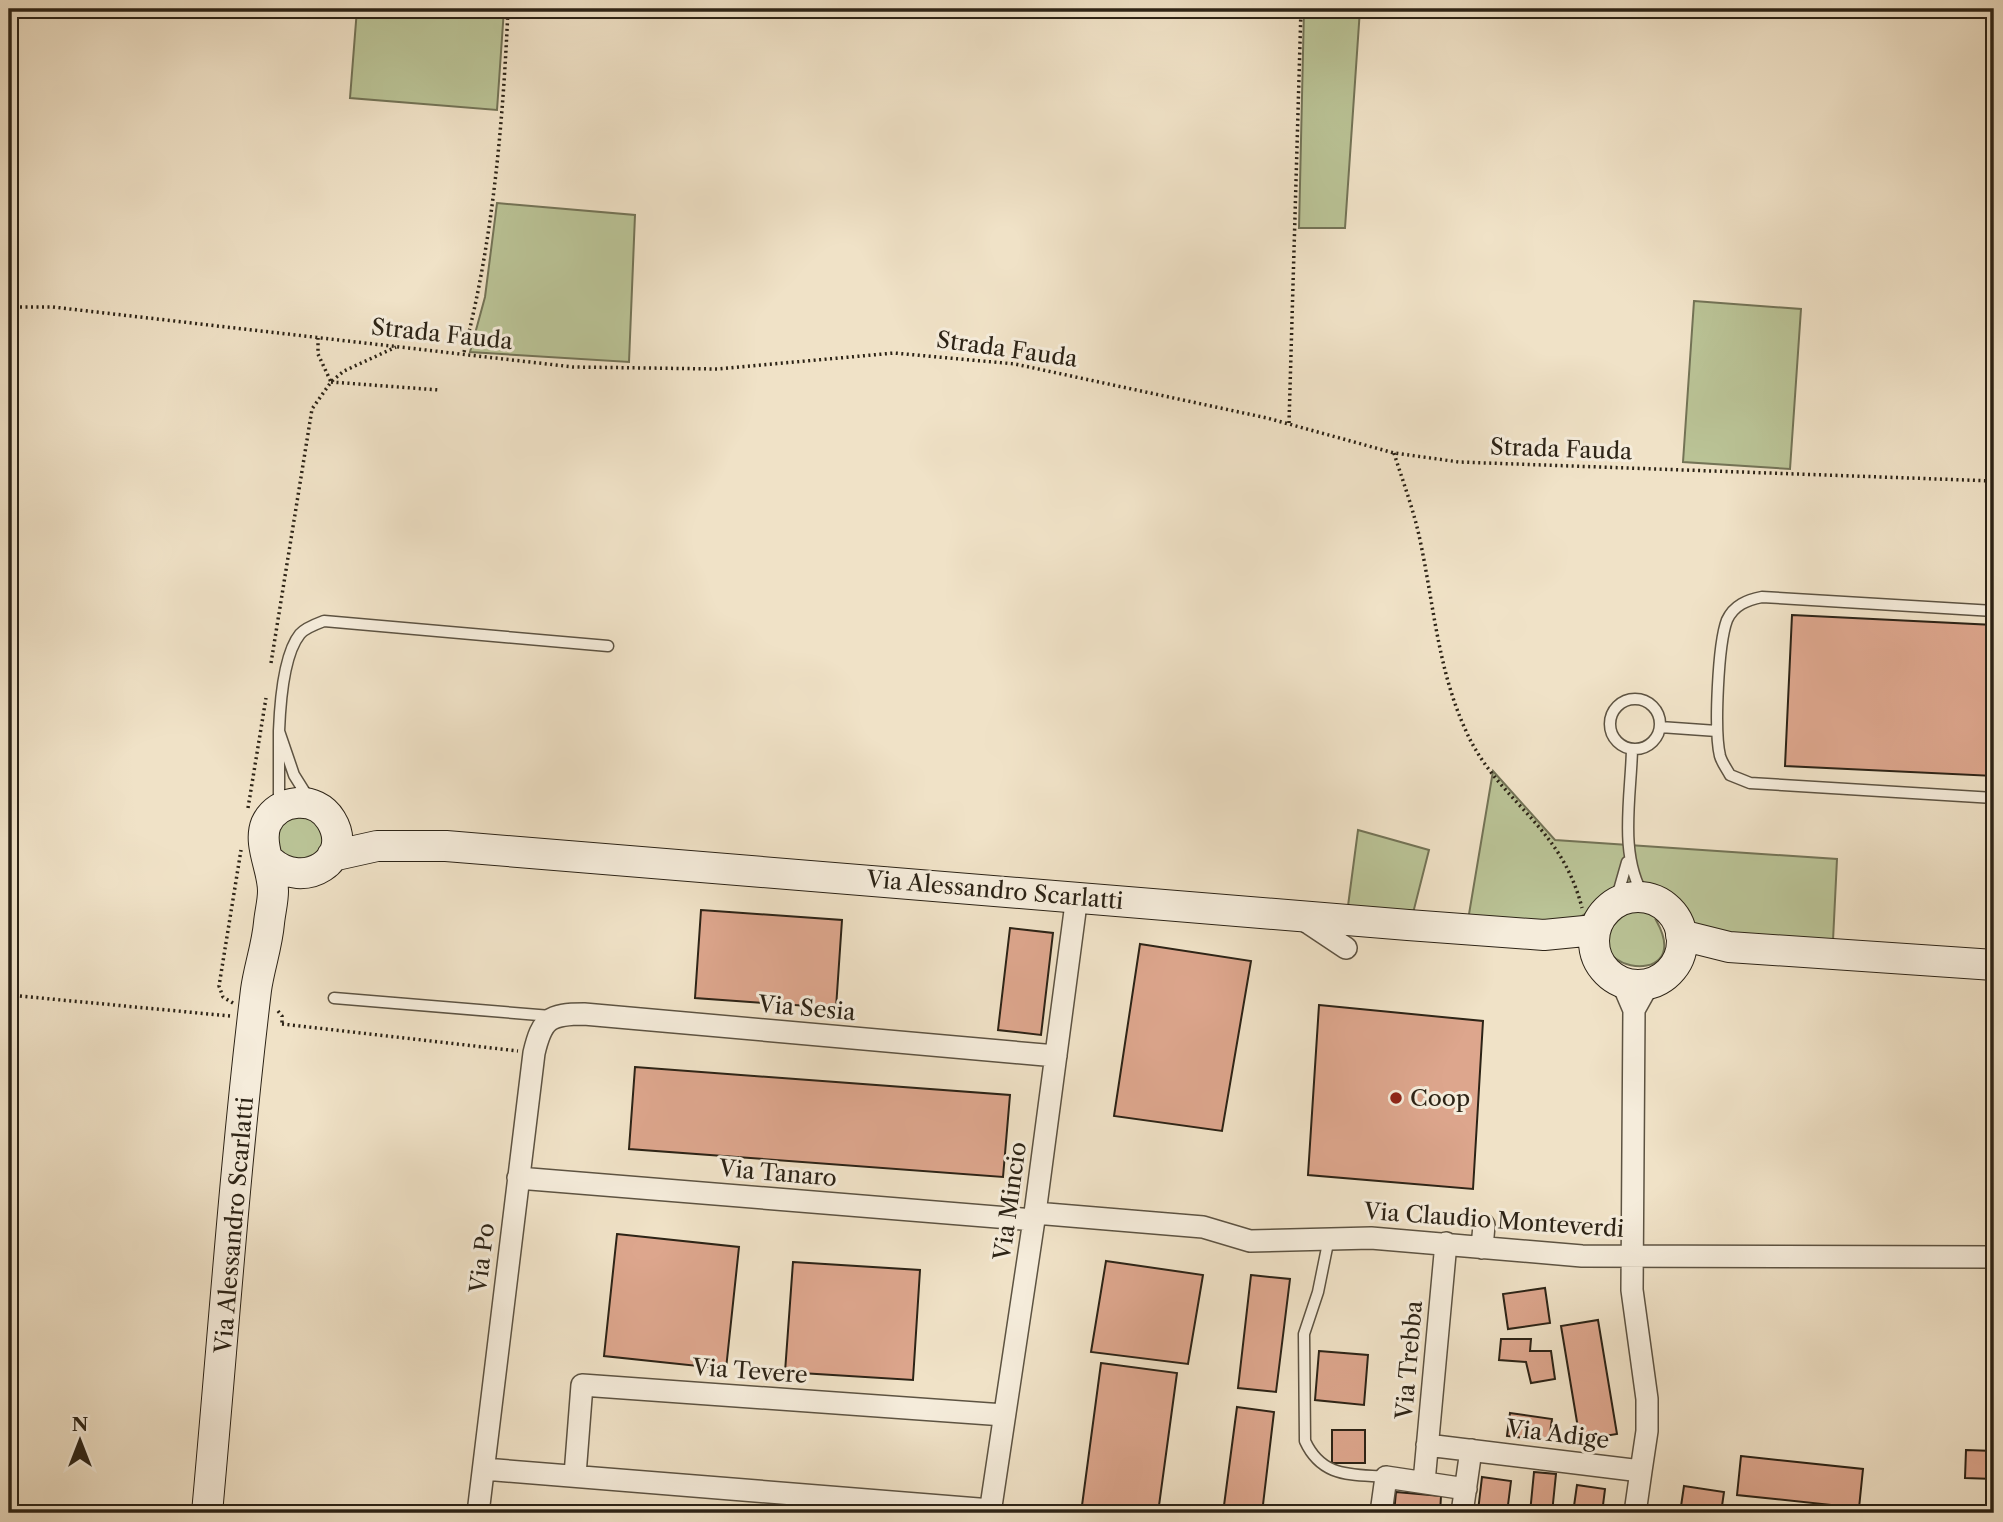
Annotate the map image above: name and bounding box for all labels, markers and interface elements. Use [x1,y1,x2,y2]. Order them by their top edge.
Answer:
street label: Strada Fauda [370,313,515,355]
street label: Strada Fauda [935,325,1080,373]
street label: Strada Fauda [1489,433,1633,466]
street label: Via Alessandro Scarlatti [865,865,1124,915]
street label: Via Sesia [756,990,858,1026]
place label: Coop [1410,1084,1470,1112]
marker: Coop [1388,1090,1404,1106]
street label: Via Alessandro Scarlatti [209,1096,259,1355]
street label: Via Mincio [988,1140,1032,1263]
street label: Via Tanaro [717,1154,838,1192]
street label: Via Claudio Monteverdi [1362,1197,1625,1243]
street label: Via Po [464,1221,500,1296]
street label: Via Trebba [1390,1299,1428,1421]
street label: Via Tevere [690,1353,809,1389]
north arrow [46,1406,116,1476]
text: N [72,1413,88,1436]
street label: Via Adige [1504,1414,1611,1454]

